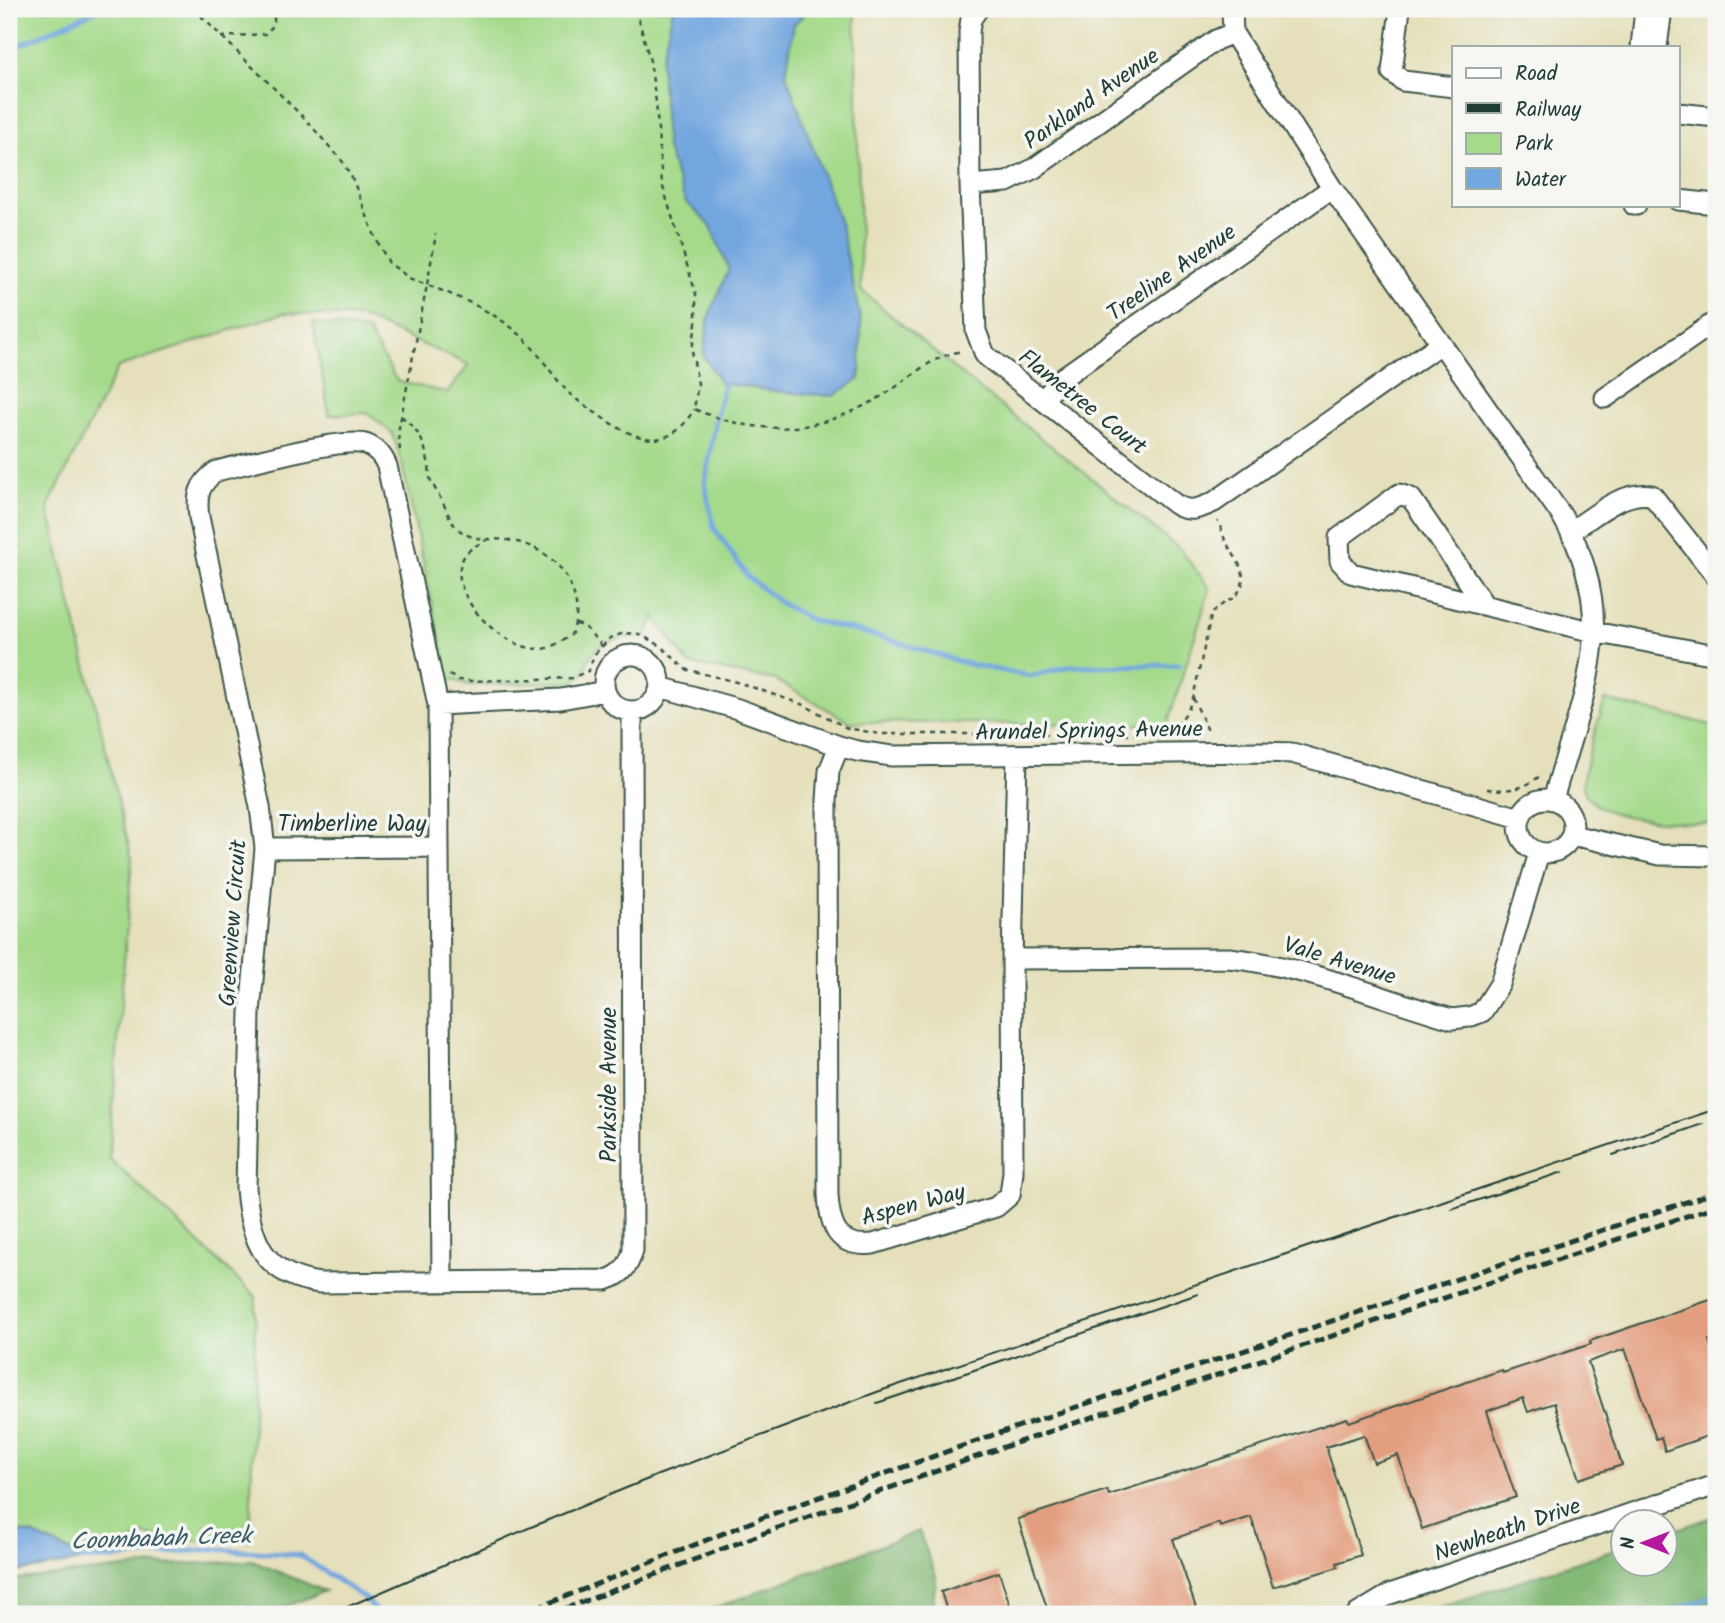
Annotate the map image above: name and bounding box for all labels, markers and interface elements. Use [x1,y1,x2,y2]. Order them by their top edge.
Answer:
street label: Parkland Avenue [1017,39,1168,160]
legend [1452,46,1680,206]
text: Road [1515,58,1558,91]
text: Railway [1515,94,1581,127]
text: Park [1515,128,1553,161]
text: Water [1515,164,1567,197]
street label: Treeline Avenue [1100,216,1244,332]
street label: Flametree Court [1009,341,1155,465]
street label: Arundel Springs Avenue [975,712,1203,752]
street label: Timberline Way [278,807,427,843]
street label: Greenview Circuit [210,837,258,1008]
street label: Vale Avenue [1279,928,1400,996]
street label: Parkside Avenue [592,1007,628,1163]
street label: Aspen Way [858,1175,970,1237]
street label: Newheath Drive [1429,1489,1586,1573]
north arrow [1610,1508,1680,1578]
water label: Coombabah Creek [70,1517,256,1562]
text: N [1614,1537,1644,1549]

